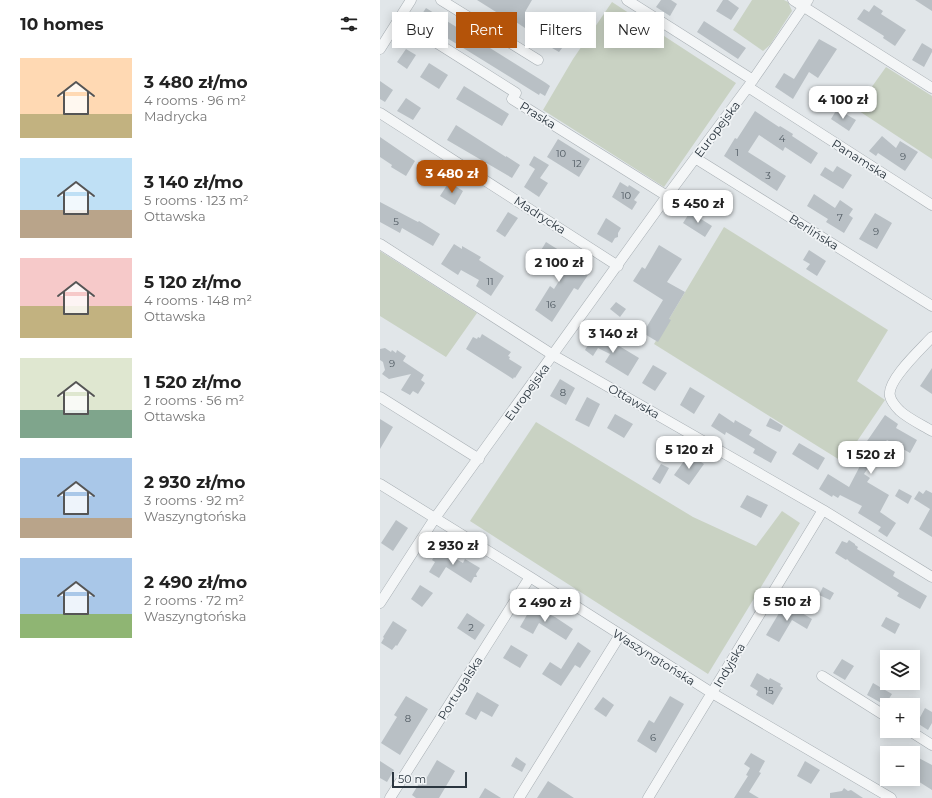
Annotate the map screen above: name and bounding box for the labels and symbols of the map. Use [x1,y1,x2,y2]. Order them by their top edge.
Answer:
pin: 4 100 zł [802,86,884,120]
street label: Praska [517,98,559,132]
street label: Europejska [691,98,743,160]
house number: 4 [779,132,786,145]
street label: Panamska [829,136,891,182]
house number: 1 [735,146,739,159]
house number: 10 [556,147,566,160]
house number: 9 [900,150,906,163]
house number: 12 [572,157,582,170]
pin: 3 480 zł [411,160,493,194]
house number: 3 [765,169,771,182]
house number: 10 [621,189,631,202]
pin: 5 450 zł [657,190,739,224]
street label: Madrycka [511,193,569,237]
street label: Berlińska [786,211,842,253]
house number: 7 [837,211,843,224]
house number: 5 [393,215,399,228]
house number: 9 [873,225,879,238]
pin: 2 100 zł [518,249,600,283]
house number: 11 [486,275,494,288]
house number: 16 [546,298,556,311]
pin: 3 140 zł [572,320,654,354]
house number: 9 [389,357,395,370]
street label: Europejska [501,361,553,423]
street label: Ottawska [606,380,662,422]
house number: 8 [560,386,566,399]
pin: 5 120 zł [648,436,730,470]
pin: 1 520 zł [830,441,912,475]
pin: 2 930 zł [412,532,494,566]
pin: 5 510 zł [746,588,828,622]
pin: 2 490 zł [504,589,586,623]
house number: 2 [468,621,474,634]
street label: Waszyngtońska [610,626,698,688]
street label: Indyjska [710,640,748,690]
street label: Portugalska [434,653,486,723]
house number: 15 [764,684,774,697]
house number: 8 [405,712,411,725]
house number: 6 [650,731,656,744]
scale bar [392,770,467,789]

